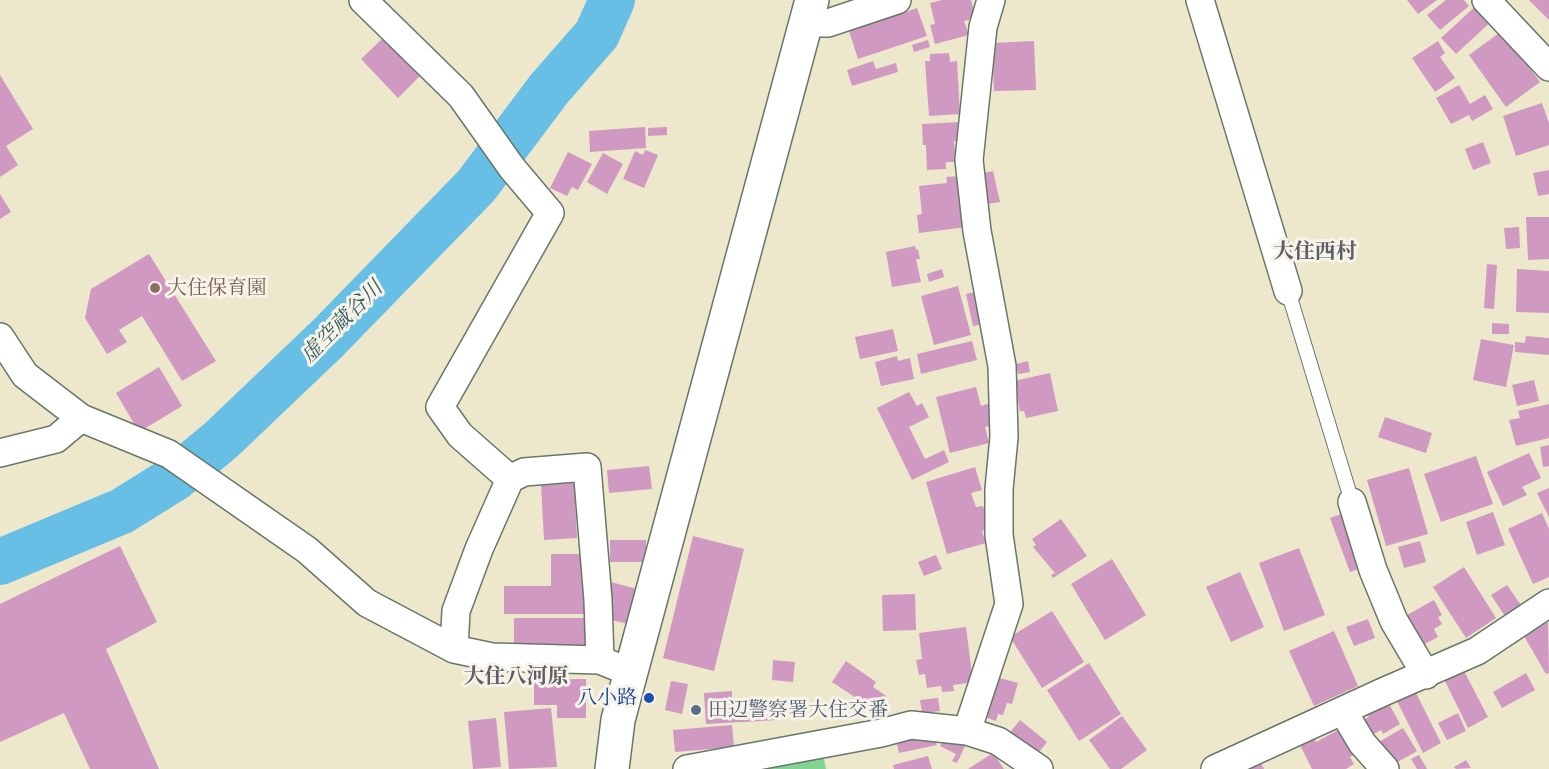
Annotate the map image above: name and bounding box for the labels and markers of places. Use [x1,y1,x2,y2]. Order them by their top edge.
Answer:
place label: 大住保育園 [167,276,267,300]
marker: 大住保育園 [148,281,162,295]
place label: 八小路 [577,686,637,710]
marker: 八小路 [642,691,656,705]
place label: 田辺警察署大住交番 [708,698,888,722]
marker: 田辺警察署大住交番 [689,703,703,717]

